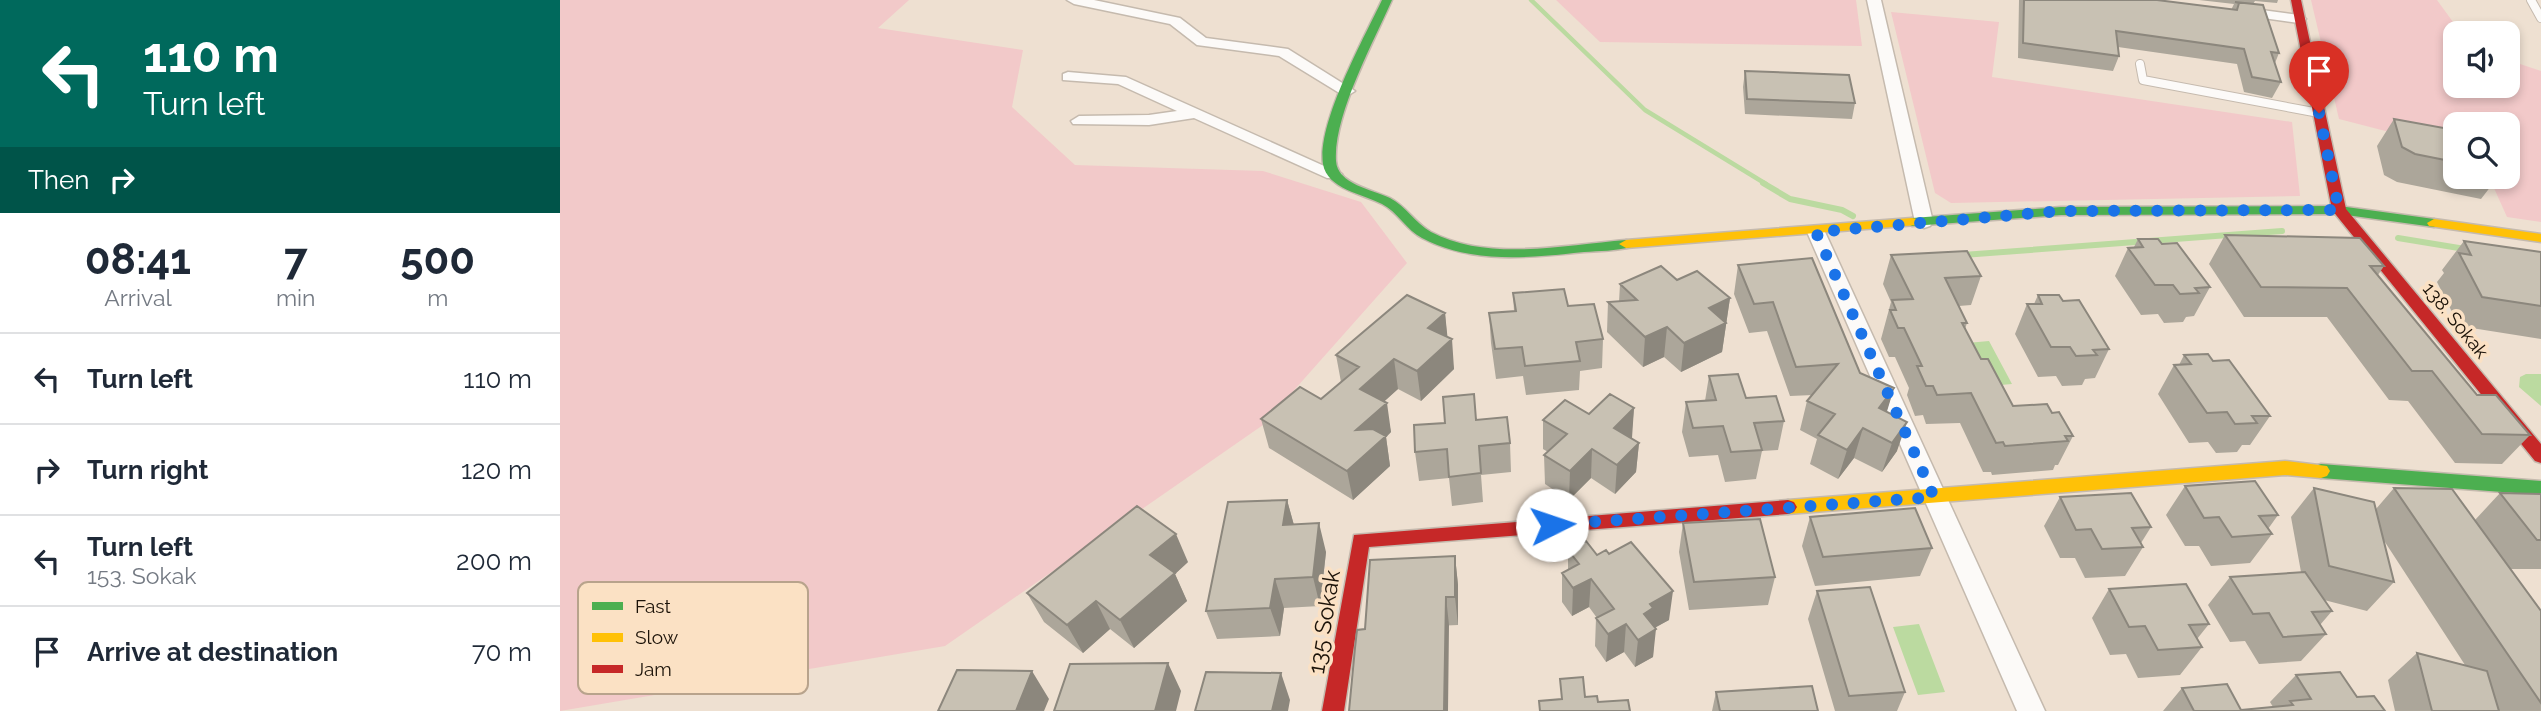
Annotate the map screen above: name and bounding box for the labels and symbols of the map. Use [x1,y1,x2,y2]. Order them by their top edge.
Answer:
pin [2289,41,2349,113]
street label: 138. Sokak [2419,278,2493,362]
position arrow [1515,488,1589,562]
street label: 135 Sokak [1302,568,1345,676]
legend [578,582,808,694]
text: Fast [635,595,671,617]
text: Slow [635,626,679,648]
text: Jam [635,658,672,680]

